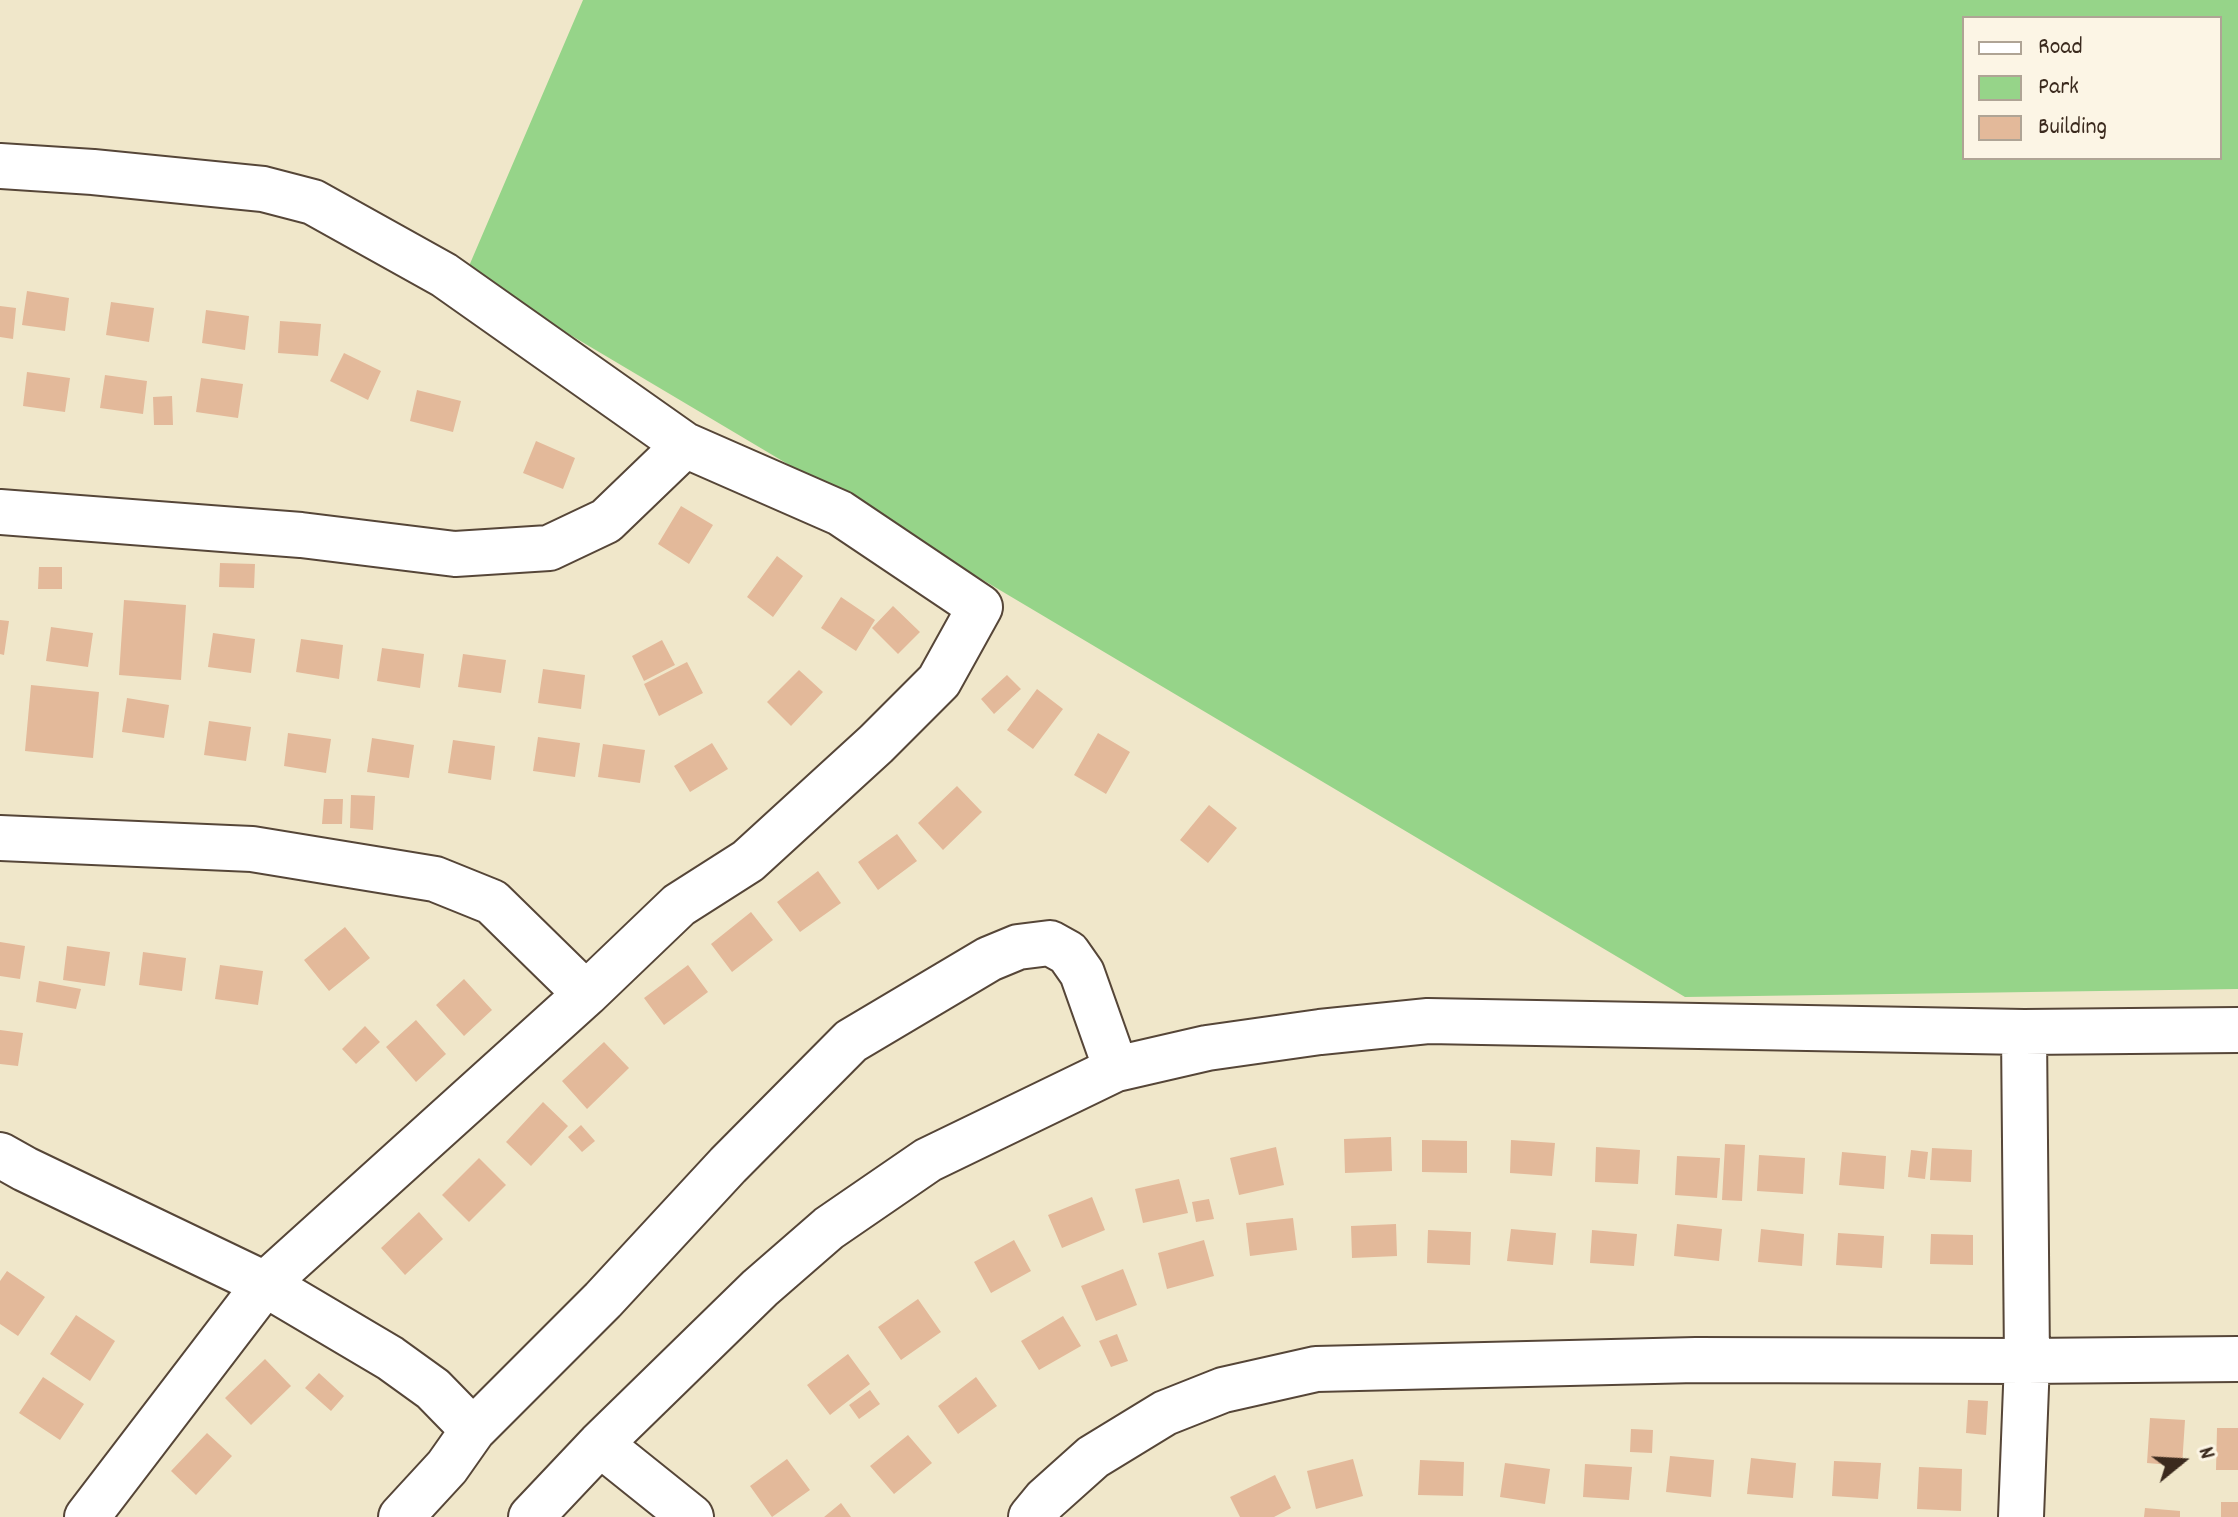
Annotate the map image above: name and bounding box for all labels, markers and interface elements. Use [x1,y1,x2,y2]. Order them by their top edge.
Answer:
legend [1962,16,2222,160]
text: Road [2038,31,2083,65]
text: Park [2038,71,2079,105]
text: Building [2038,111,2107,145]
north arrow [2142,1421,2222,1501]
text: N [2189,1443,2222,1463]

